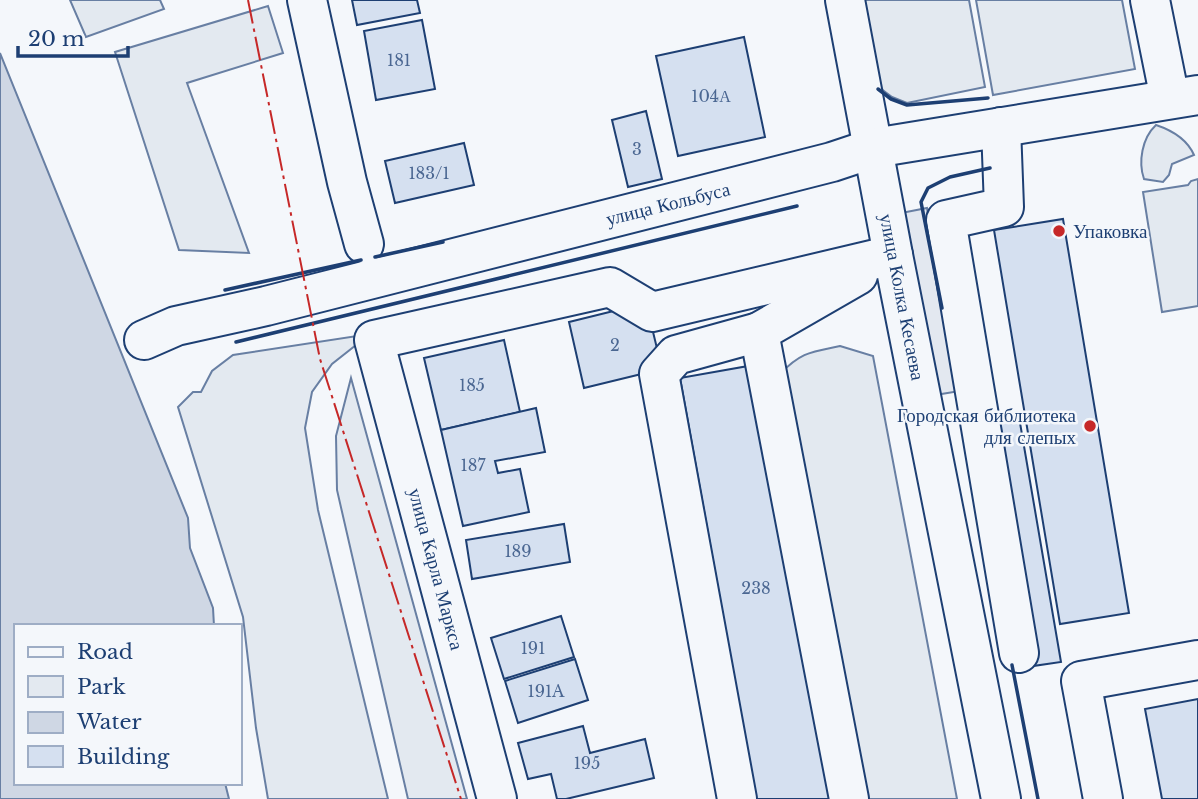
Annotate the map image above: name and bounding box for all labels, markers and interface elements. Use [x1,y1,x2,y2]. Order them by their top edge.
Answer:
scale bar [18,14,128,58]
text: 20 m [28,26,85,52]
house number: 181 [387,50,411,70]
house number: 104А [691,86,731,106]
house number: 3 [632,139,642,159]
house number: 183/1 [408,163,450,183]
street label: улица Кольбуса [604,177,733,231]
street label: улица Колка Кесаева [875,212,930,383]
place label: Упаковка [1073,220,1148,243]
marker: Упаковка [1051,223,1067,239]
house number: 2 [610,335,620,355]
house number: 185 [459,375,485,395]
place label: Городская библиотека для слепых [897,404,1077,449]
marker: Городская библиотека для слепых [1082,418,1098,434]
house number: 187 [461,455,486,475]
street label: улица Карла Маркса [403,486,469,653]
house number: 189 [504,541,532,561]
house number: 238 [741,578,771,598]
legend [14,624,242,785]
house number: 191 [521,638,545,658]
text: Road [77,639,133,665]
text: Park [77,674,126,700]
house number: 191A [528,681,565,701]
text: Water [76,709,141,735]
text: Building [77,744,170,770]
house number: 195 [574,753,600,773]

